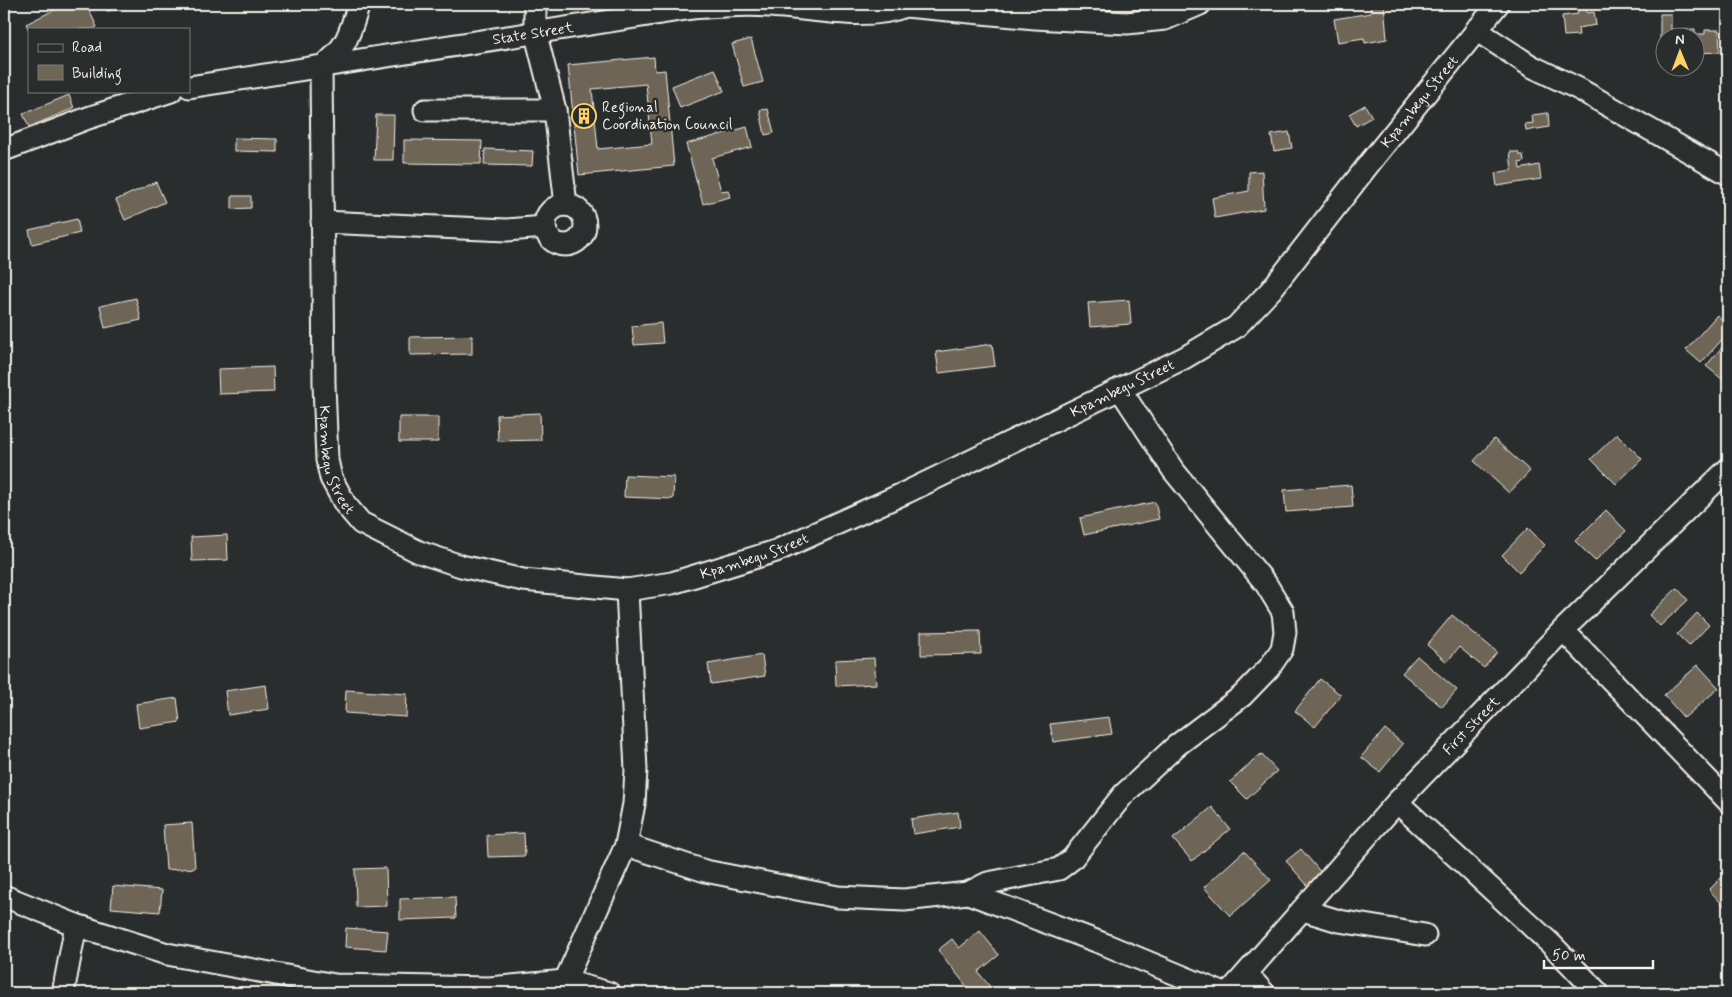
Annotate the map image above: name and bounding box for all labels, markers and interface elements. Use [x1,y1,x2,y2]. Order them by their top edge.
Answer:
street label: State Street [491,18,575,50]
legend [28,28,190,92]
north arrow [1654,28,1704,78]
text: N [1675,31,1685,49]
text: Road [72,38,102,58]
street label: Kpambegu Street [1377,52,1464,153]
text: Building [72,64,122,85]
place label: Regional Coordination Council [602,98,733,135]
building icon: Regional Coordination Council [571,103,597,129]
street label: Kpambegu Street [1067,355,1178,423]
street label: Kpambegu Street [314,405,359,519]
street label: Kpambegu Street [698,529,812,585]
street label: First Street [1439,692,1505,760]
scale bar [1544,937,1653,969]
text: 50 m [1552,946,1586,966]

